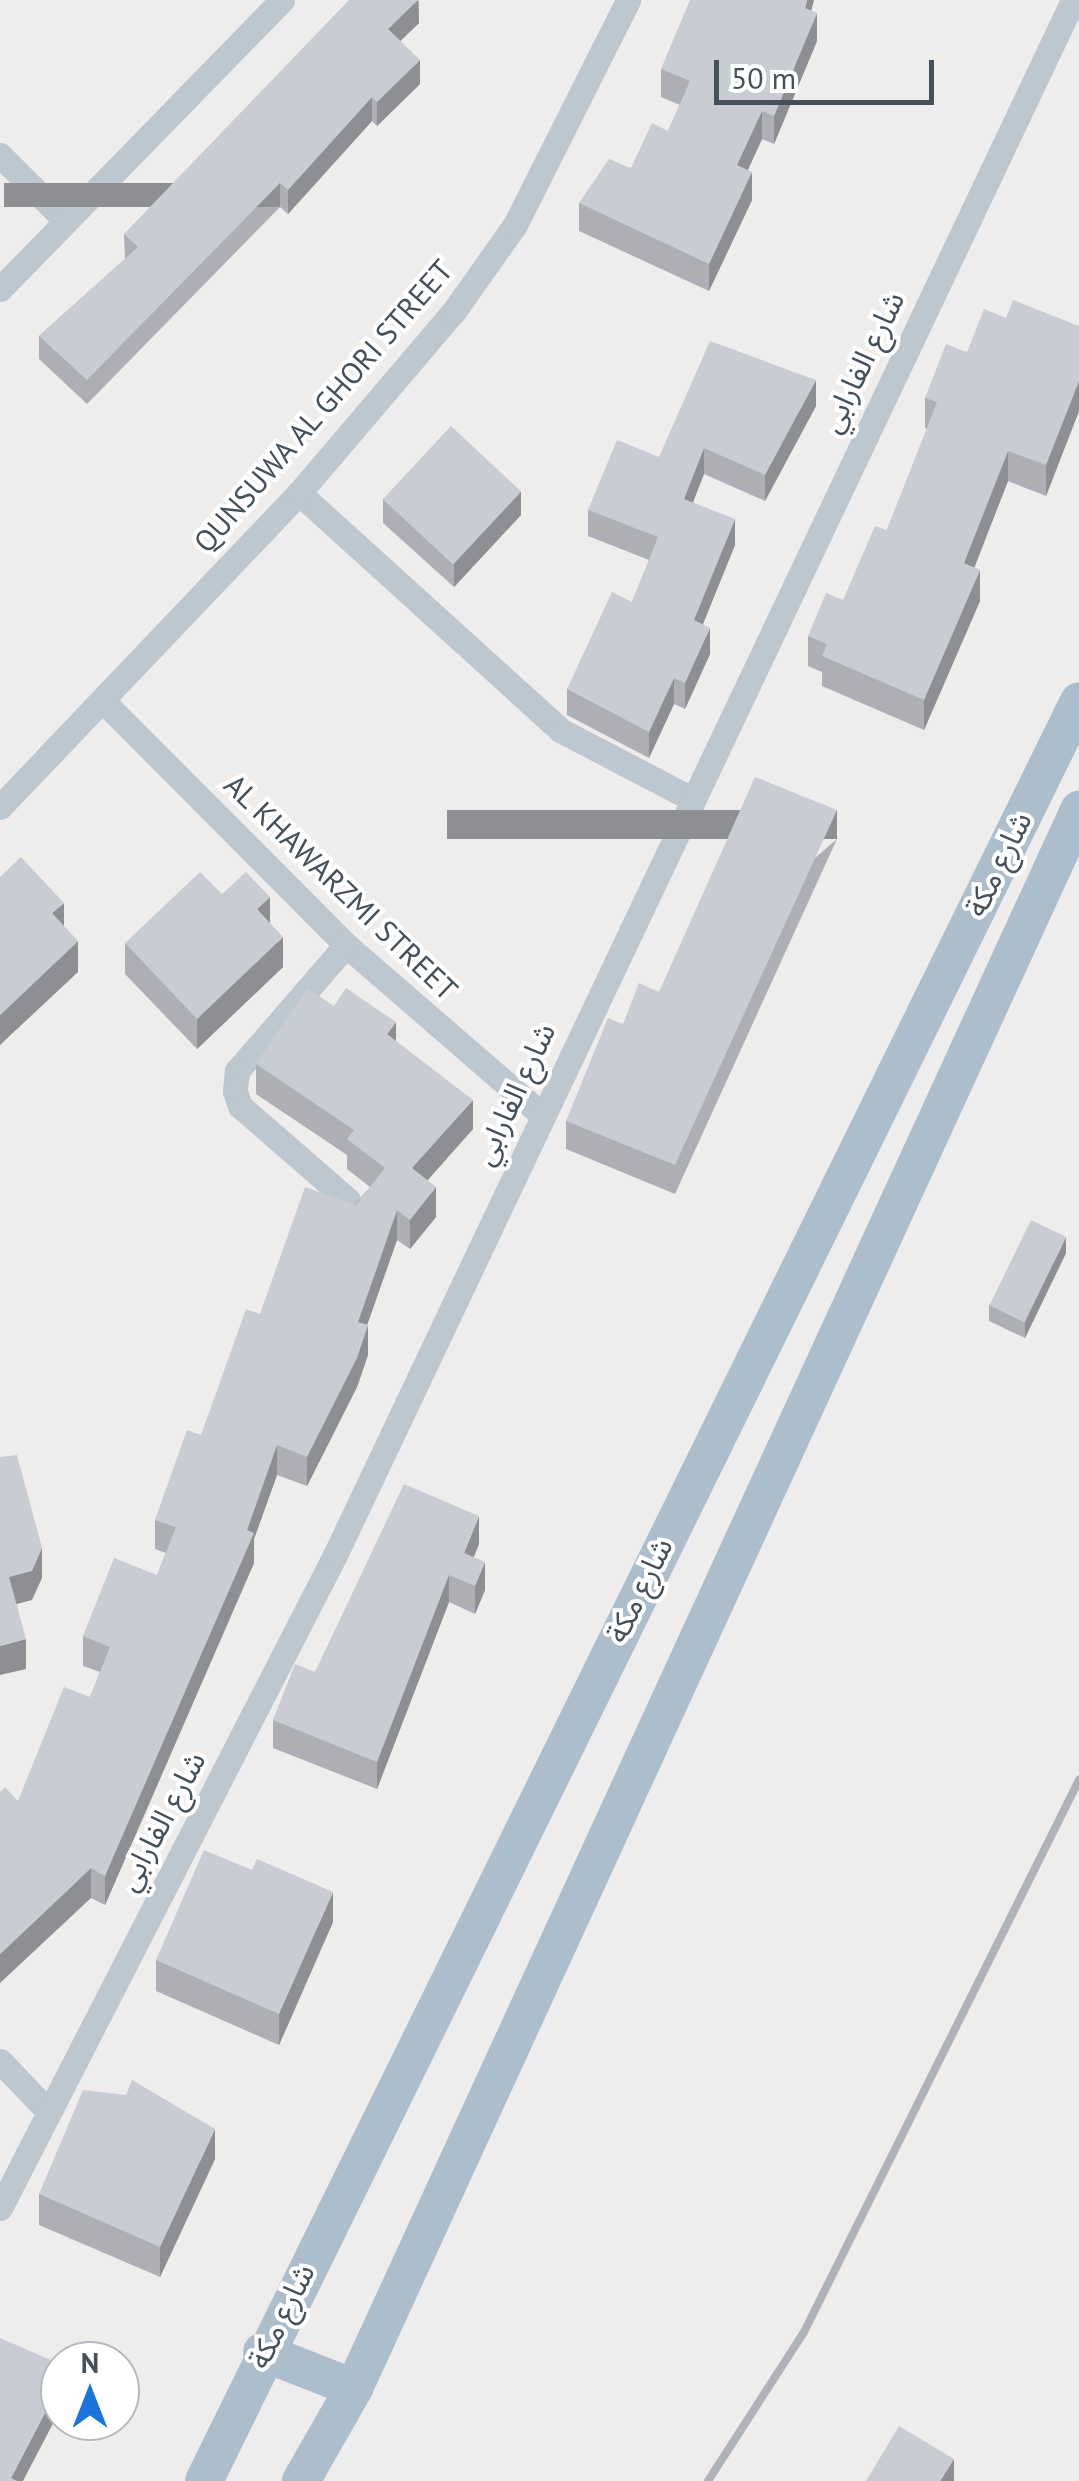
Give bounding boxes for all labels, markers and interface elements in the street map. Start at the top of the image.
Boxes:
scale bar [719,40,939,102]
text: 50 m [731,58,796,97]
street label: QUNSUWA AL GHORI STREET [185,251,461,561]
street label: شارع الفارابي [812,286,912,438]
street label: AL KHAWARZMI STREET [217,766,465,1008]
street label: شارع مكة [957,806,1039,922]
street label: شارع الفارابي [465,1017,563,1171]
street label: شارع مكة [598,1532,680,1648]
street label: شارع الفارابي [109,1745,213,1897]
street label: شارع مكة [240,2258,322,2374]
north arrow [40,2341,140,2441]
text: N [81,2344,99,2381]

